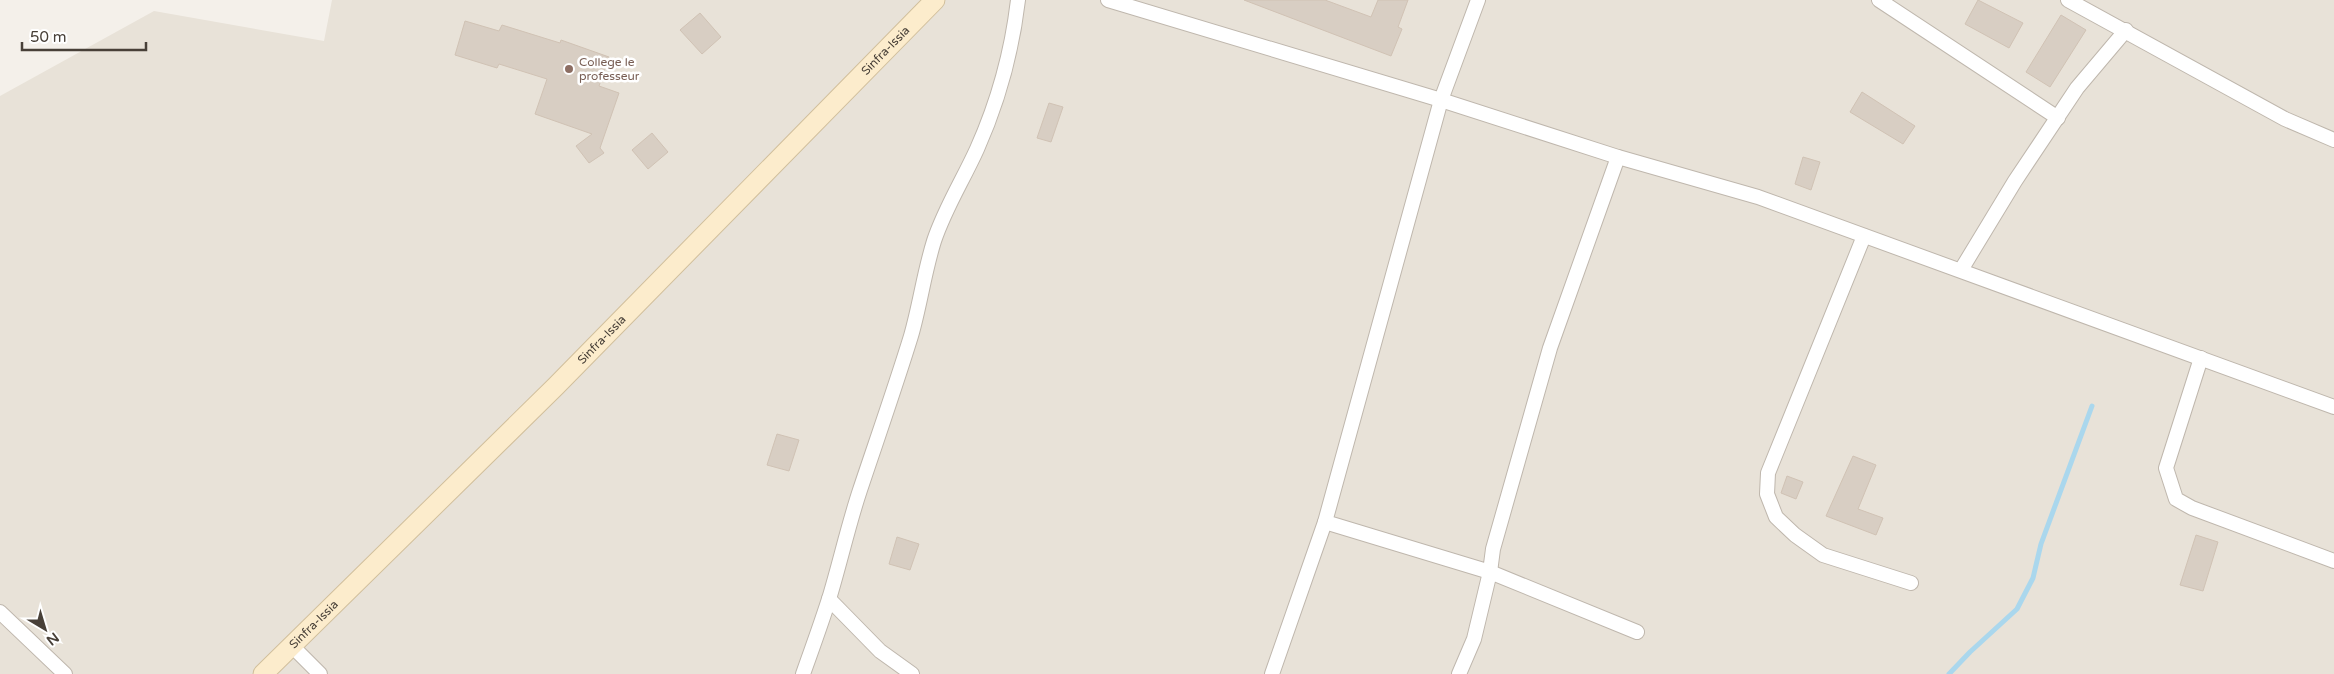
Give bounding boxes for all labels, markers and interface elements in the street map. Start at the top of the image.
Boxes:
scale bar [22,20,146,52]
street label: Sinfra-Issia [858,23,912,78]
text: 50 m [30,28,67,46]
place label: College le professeur [579,55,640,83]
marker: College le professeur [563,63,575,75]
street label: Sinfra-Issia [575,312,629,367]
street label: Sinfra-Issia [286,597,341,651]
north arrow [20,604,70,654]
text: N [43,629,62,649]

